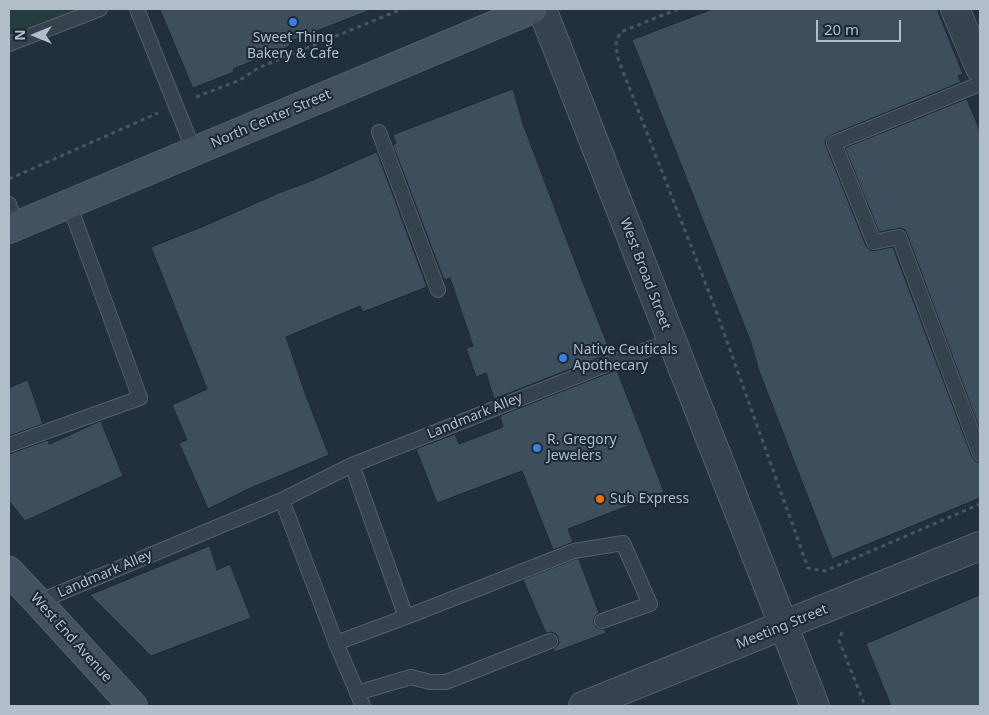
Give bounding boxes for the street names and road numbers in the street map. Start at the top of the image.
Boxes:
street label: North Center Street [208,86,334,152]
street label: West Broad Street [616,216,674,332]
street label: Landmark Alley [425,389,525,443]
street label: Landmark Alley [55,546,155,602]
street label: West End Avenue [27,590,115,686]
street label: Meeting Street [734,601,830,653]

